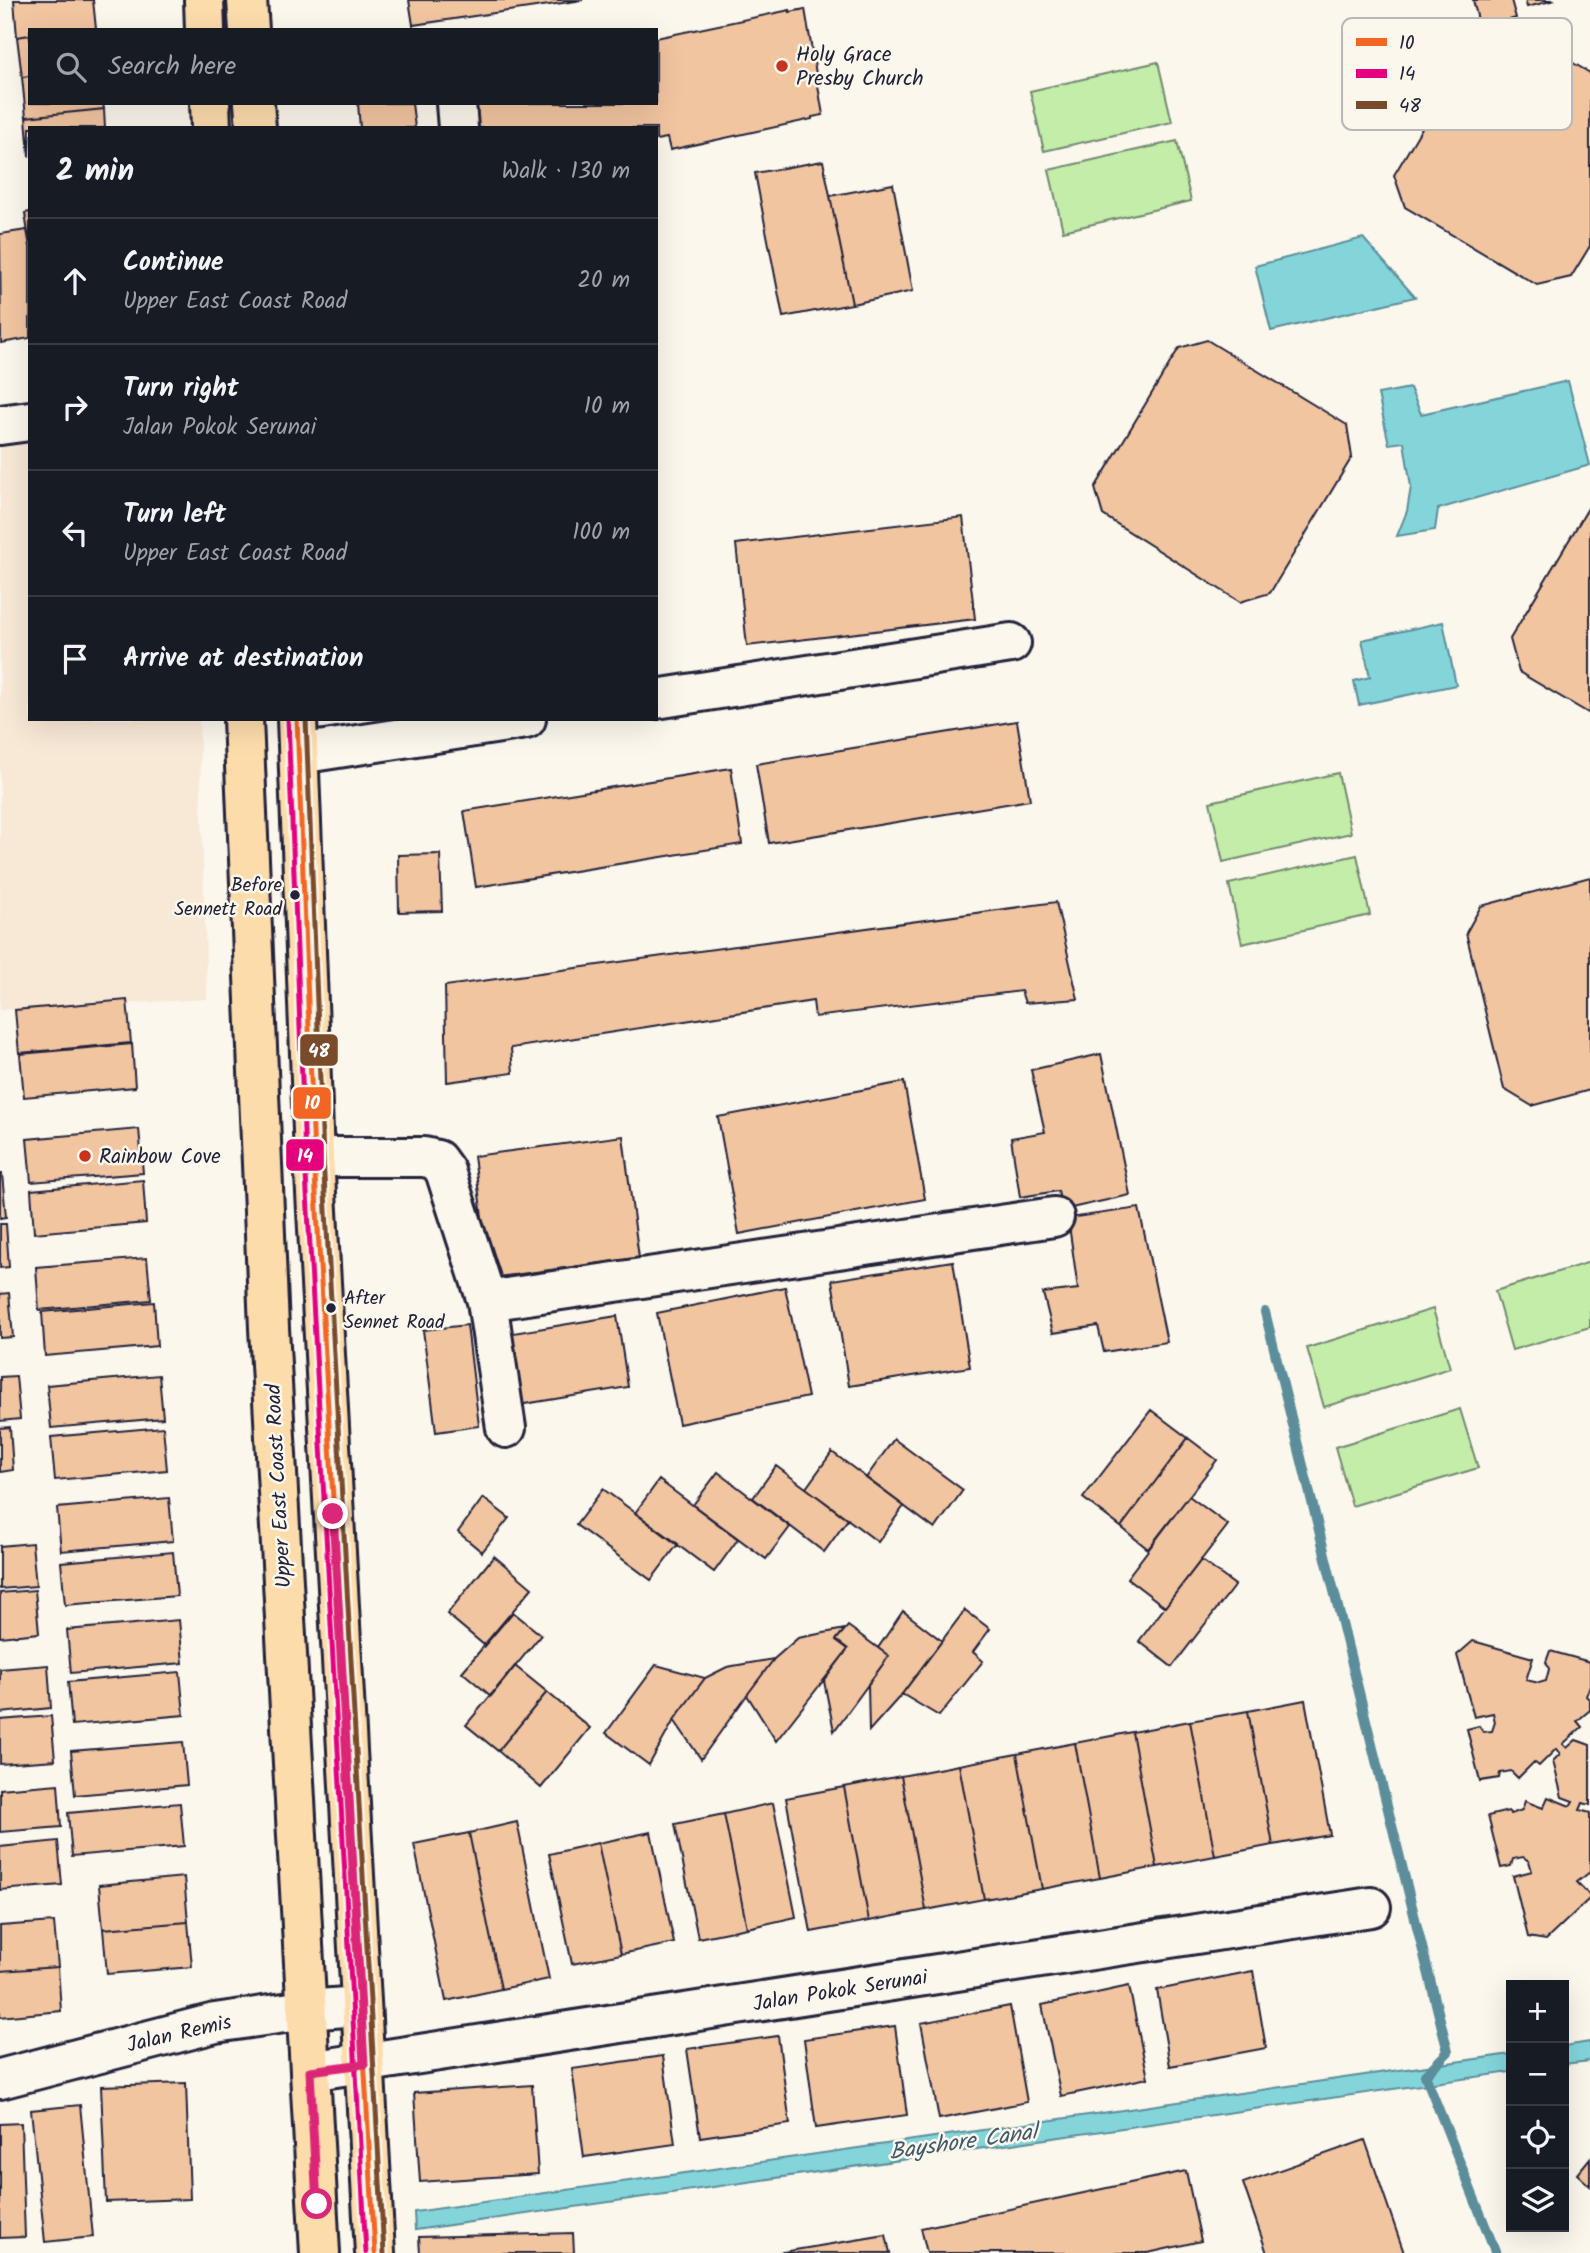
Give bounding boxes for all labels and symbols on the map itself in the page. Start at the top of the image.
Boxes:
legend [1342,18,1572,130]
text: 10 [1399,29,1414,59]
place label: Holy Grace Presby Church [796,39,924,96]
marker: Holy Grace Presby Church [774,58,790,74]
text: 14 [1399,60,1415,90]
text: 48 [1399,92,1421,122]
place label: Before Sennett Road [174,871,283,925]
marker: Before Sennett Road [288,888,302,902]
line badge: 48 [299,1033,339,1067]
text: 48 [308,1037,331,1067]
line badge: 10 [292,1086,332,1120]
text: 10 [304,1089,320,1119]
line badge: 14 [285,1138,325,1172]
place label: Rainbow Cove [99,1141,221,1174]
text: 14 [297,1142,314,1172]
marker: Rainbow Cove [77,1148,93,1164]
place label: After Sennet Road [344,1284,445,1338]
marker: After Sennet Road [324,1301,338,1315]
street label: Upper East Coast Road [258,1382,301,1589]
route end [317,1498,348,1529]
street label: Jalan Pokok Serunai [750,1961,931,2022]
street label: Jalan Remis [124,2006,235,2063]
water label: Bayshore Canal [887,2114,1044,2171]
route start [301,2188,332,2219]

